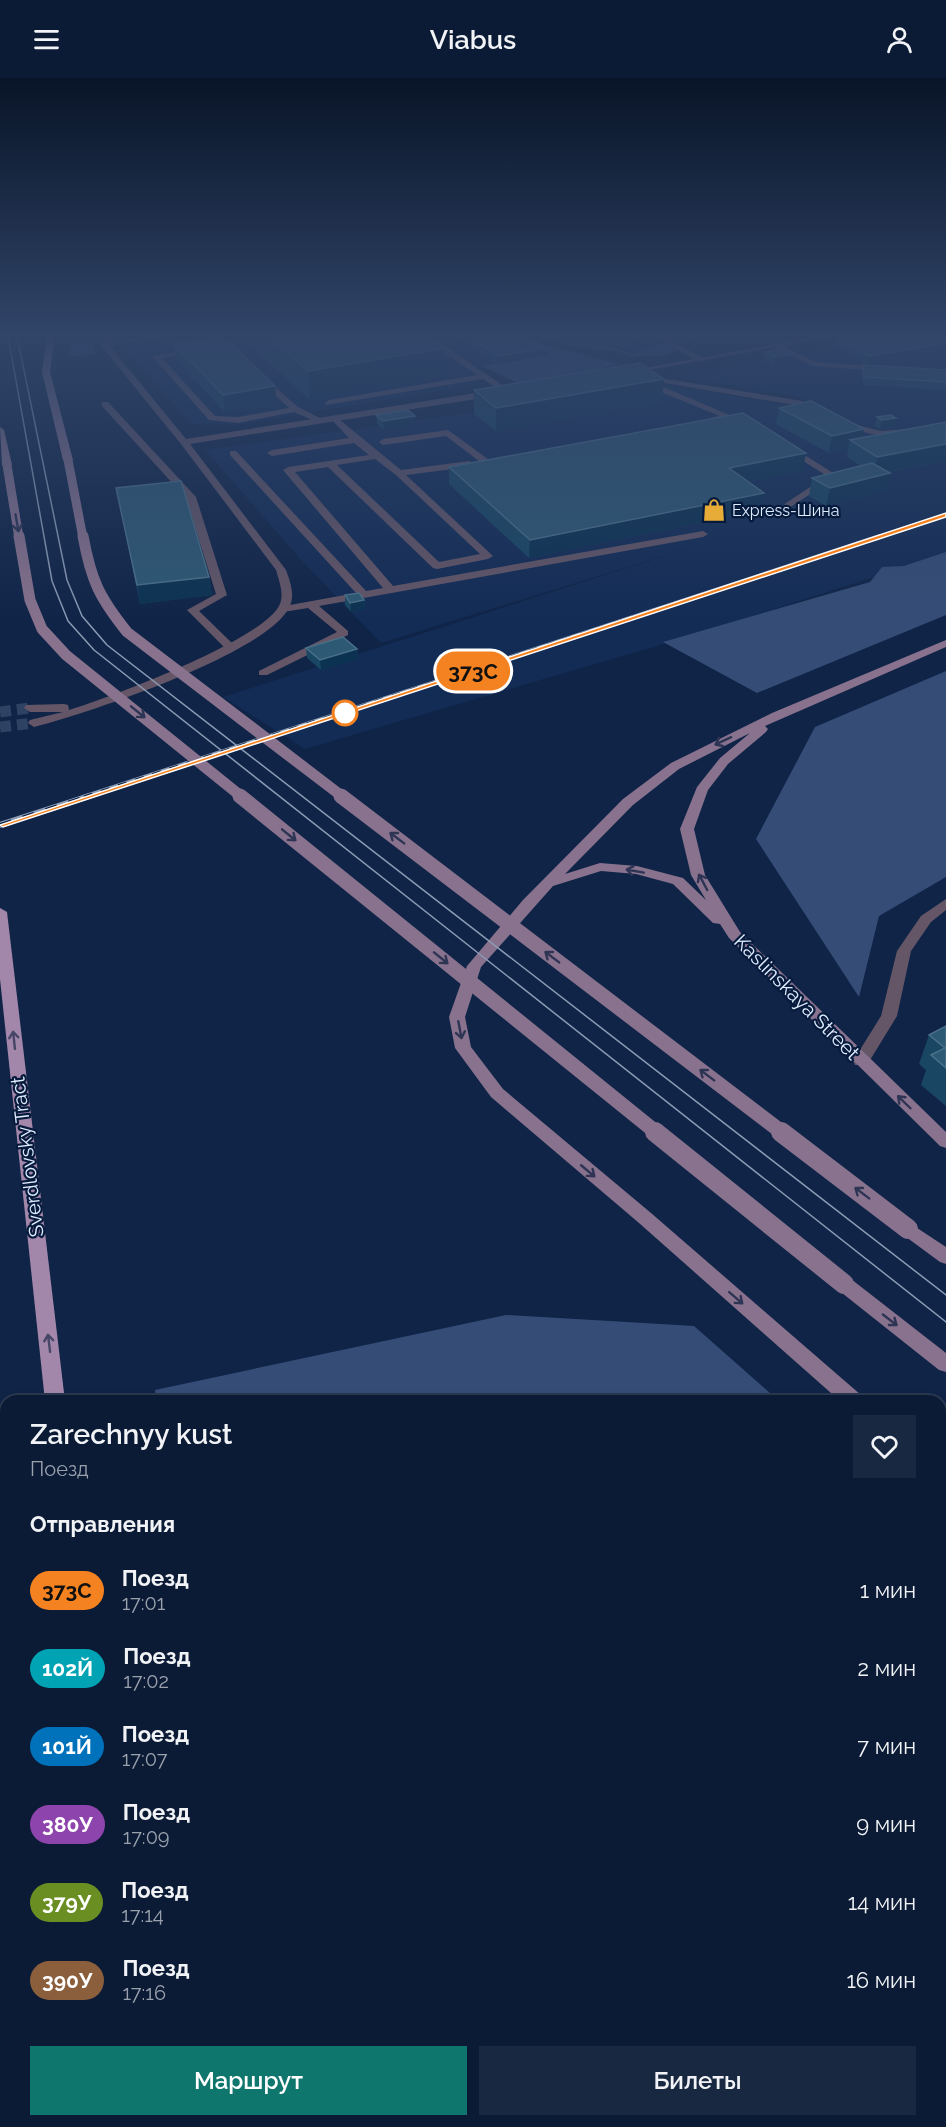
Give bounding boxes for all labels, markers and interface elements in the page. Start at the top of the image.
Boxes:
icon: menu [30,23,63,56]
icon: person [883,23,916,56]
text: Viabus [430,24,516,55]
shop icon: Express-Шина [701,497,727,523]
place label: Express-Шина [732,501,839,520]
one-way arrow [12,512,23,532]
line badge: 373C [431,652,515,690]
text: 373C [448,659,498,684]
unlabelled marker [332,700,358,726]
one-way arrow [130,706,146,719]
one-way arrow [714,735,732,747]
one-way arrow [281,828,297,841]
one-way arrow [389,832,405,845]
one-way arrow [626,865,646,876]
one-way arrow [697,873,708,891]
street label: Kaslinskaya Street [729,929,865,1065]
one-way arrow [544,950,560,963]
one-way arrow [433,951,449,964]
one-way arrow [455,1019,466,1039]
one-way arrow [8,1031,19,1051]
one-way arrow [699,1069,715,1082]
street label: Sverdlovsky Tract [5,1075,49,1239]
one-way arrow [896,1095,911,1109]
one-way arrow [580,1165,596,1178]
one-way arrow [854,1187,870,1200]
one-way arrow [728,1291,743,1305]
one-way arrow [881,1313,897,1326]
one-way arrow [43,1333,54,1353]
button: heart [853,1415,916,1478]
text: Zarechnyy kust [30,1418,232,1451]
text: Поезд [30,1457,89,1481]
text: Отправления [30,1511,175,1537]
text: Поезд [122,1565,189,1591]
text: 1 мин [860,1577,916,1603]
text: 373C [42,1578,92,1603]
text: 17:01 [122,1591,165,1615]
text: Поезд [123,1643,191,1669]
text: 2 мин [858,1655,916,1681]
text: 102Й [42,1656,93,1681]
text: 17:02 [123,1669,169,1693]
text: Поезд [122,1721,189,1747]
text: 7 мин [857,1733,916,1759]
text: 101Й [42,1734,92,1759]
text: 17:07 [122,1747,167,1771]
text: Поезд [123,1799,190,1825]
text: 9 мин [856,1811,916,1837]
text: 380У [42,1812,93,1837]
text: 17:09 [123,1825,170,1849]
text: Поезд [121,1877,189,1903]
text: 14 мин [848,1889,916,1915]
text: 379У [42,1890,91,1915]
text: 17:14 [121,1903,164,1927]
text: Поезд [122,1955,190,1981]
text: 16 мин [846,1967,916,1993]
text: 390У [42,1968,92,1993]
text: 17:16 [122,1981,166,2005]
button: Маршрут [30,2046,467,2115]
button: Билеты [479,2046,916,2115]

